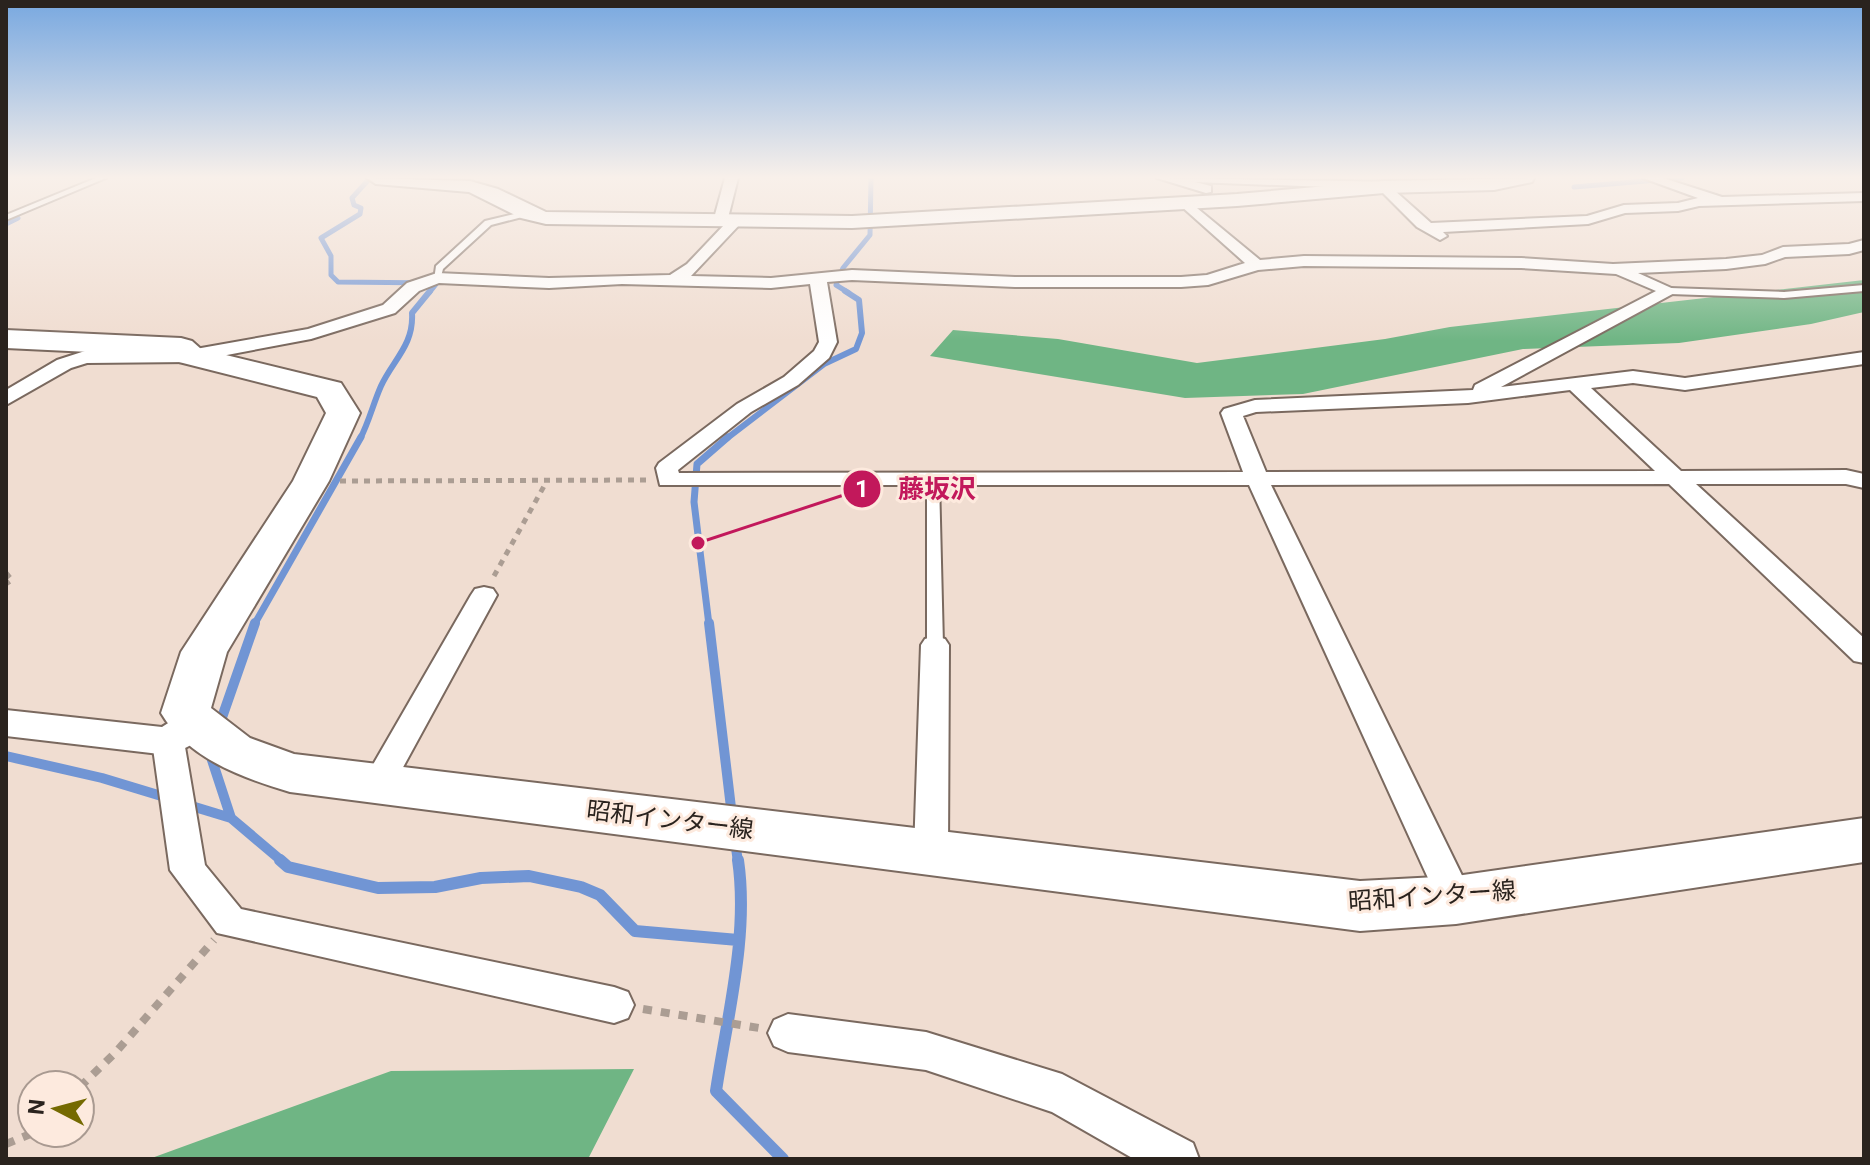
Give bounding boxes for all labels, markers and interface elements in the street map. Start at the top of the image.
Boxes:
callout: 藤坂沢 [842,464,992,514]
text: 藤坂沢 [898,474,976,504]
text: 1 [855,475,869,503]
street label: 昭和インター線 [585,796,755,844]
street label: 昭和インター線 [1347,876,1517,916]
north arrow [16,1069,96,1149]
text: N [23,1098,50,1116]

